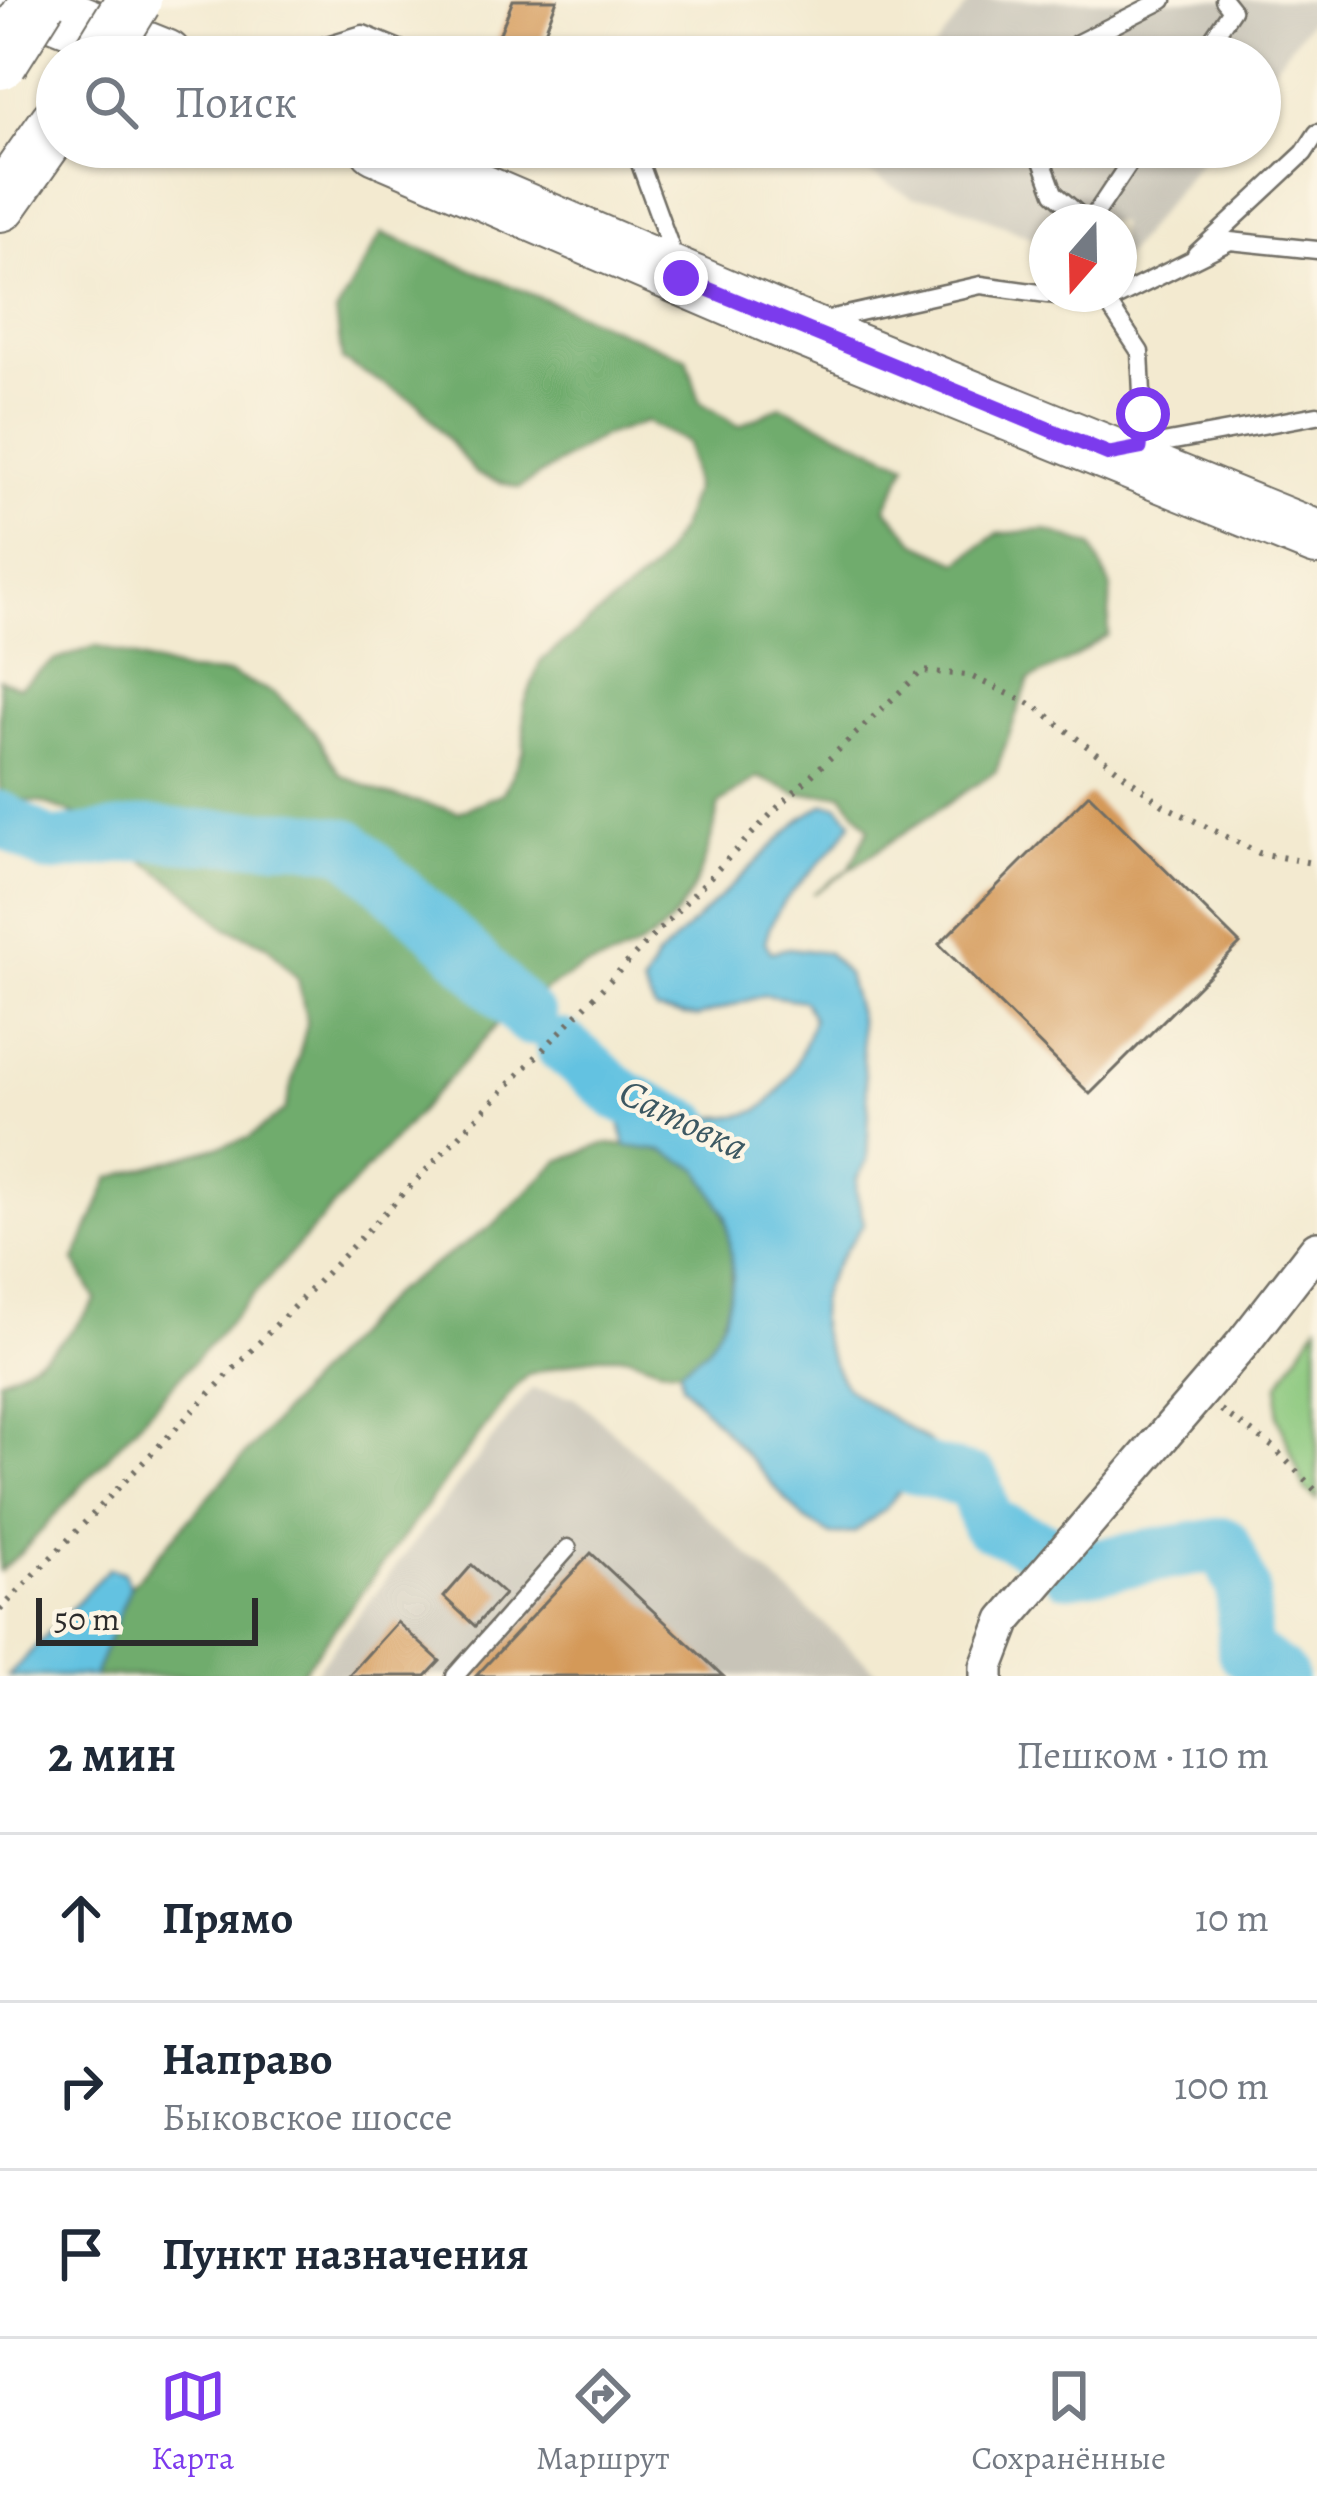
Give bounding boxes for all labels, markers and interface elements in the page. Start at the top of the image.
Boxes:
search box [36,36,1281,168]
icon: search [78,69,144,135]
text: Поиск [174,71,297,133]
north arrow [1029,204,1137,312]
route end [654,251,708,305]
route start [1116,387,1170,441]
water label: Сатовка [611,1065,757,1173]
scale bar [36,1592,258,1645]
text: 50 m [54,1596,120,1641]
text: 2 мин [48,1719,176,1789]
text: Пешком · 110 m [1016,1728,1269,1781]
icon: ahead [48,1885,114,1951]
text: Прямо [162,1887,293,1949]
text: 10 m [1195,1891,1269,1944]
text: Направо [162,2028,333,2090]
icon: right [48,2053,114,2119]
text: 100 m [1174,2059,1269,2112]
text: Быковское шоссе [162,2090,453,2143]
icon: arrive [48,2221,114,2287]
text: Пункт назначения [162,2223,529,2285]
tab: Карта [151,2363,234,2480]
tab: Маршрут [536,2363,670,2480]
tab: Сохранённые [971,2363,1166,2480]

